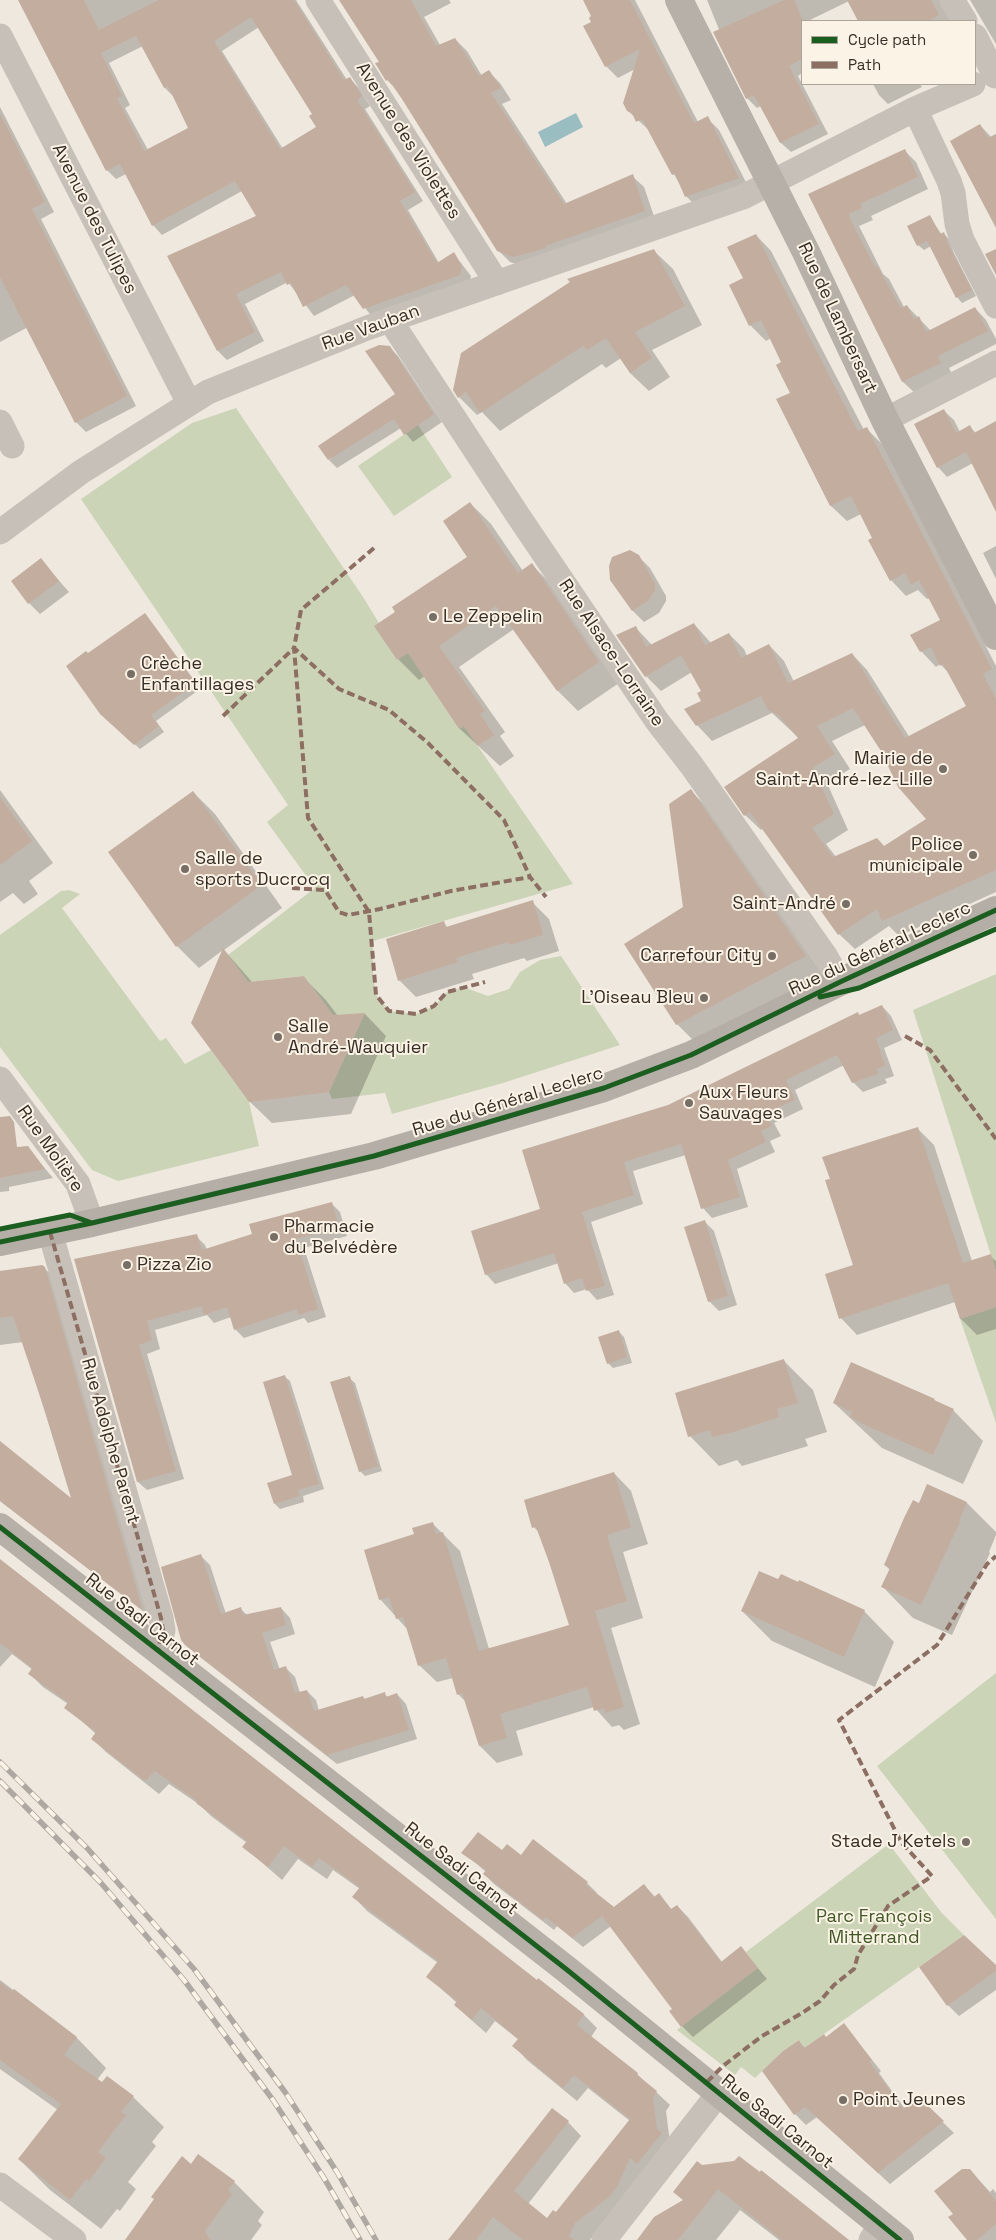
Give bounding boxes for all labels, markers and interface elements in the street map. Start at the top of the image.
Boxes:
legend [801,20,976,85]
text: Cycle path [848,30,926,49]
text: Path [848,55,881,74]
street label: Avenue des Violettes [351,59,465,223]
street label: Avenue des Tulipes [47,140,141,298]
street label: Rue de Lambersart [793,239,881,397]
street label: Rue Vauban [319,300,423,356]
street label: Rue Alsace-Lorraine [554,575,668,731]
place label: Le Zeppelin [443,606,543,628]
marker: Le Zeppelin [427,611,439,623]
place label: Crèche Enfantillages [141,653,254,696]
marker: Crèche Enfantillages [125,668,137,680]
place label: Mairie de Saint-André-lez-Lille [756,748,933,791]
marker: Mairie de Saint-André-lez-Lille [937,763,949,775]
place label: Police municipale [869,834,963,876]
place label: Salle de sports Ducrocq [195,848,330,891]
marker: Police municipale [967,849,979,861]
marker: Salle de sports Ducrocq [179,863,191,875]
place label: Saint-André [732,893,836,915]
street label: Rue du Général Leclerc [786,897,974,1001]
marker: Saint-André [840,898,852,910]
place label: Carrefour City [640,945,762,967]
marker: Carrefour City [766,950,778,962]
place label: L'Oiseau Bleu [581,987,694,1009]
marker: L'Oiseau Bleu [698,992,710,1004]
place label: Salle André-Wauquier [288,1016,428,1058]
marker: Salle André-Wauquier [272,1031,284,1043]
street label: Rue du Général Leclerc [410,1063,606,1141]
place label: Aux Fleurs Sauvages [699,1082,789,1124]
marker: Aux Fleurs Sauvages [683,1097,695,1109]
street label: Rue Molière [12,1101,88,1197]
place label: Pharmacie du Belvédère [284,1216,398,1258]
marker: Pharmacie du Belvédère [268,1231,280,1243]
place label: Pizza Zio [137,1254,212,1276]
marker: Pizza Zio [121,1259,133,1271]
street label: Rue Adolphe Parent [76,1356,144,1526]
street label: Rue Sadi Carnot [81,1569,203,1671]
street label: Rue Sadi Carnot [400,1818,522,1920]
place label: Stade J Ketels [831,1831,956,1853]
marker: Stade J Ketels [960,1836,972,1848]
park label: Parc François Mitterrand [816,1906,932,1948]
street label: Rue Sadi Carnot [717,2070,837,2174]
place label: Point Jeunes [853,2089,966,2111]
marker: Point Jeunes [837,2094,849,2106]

